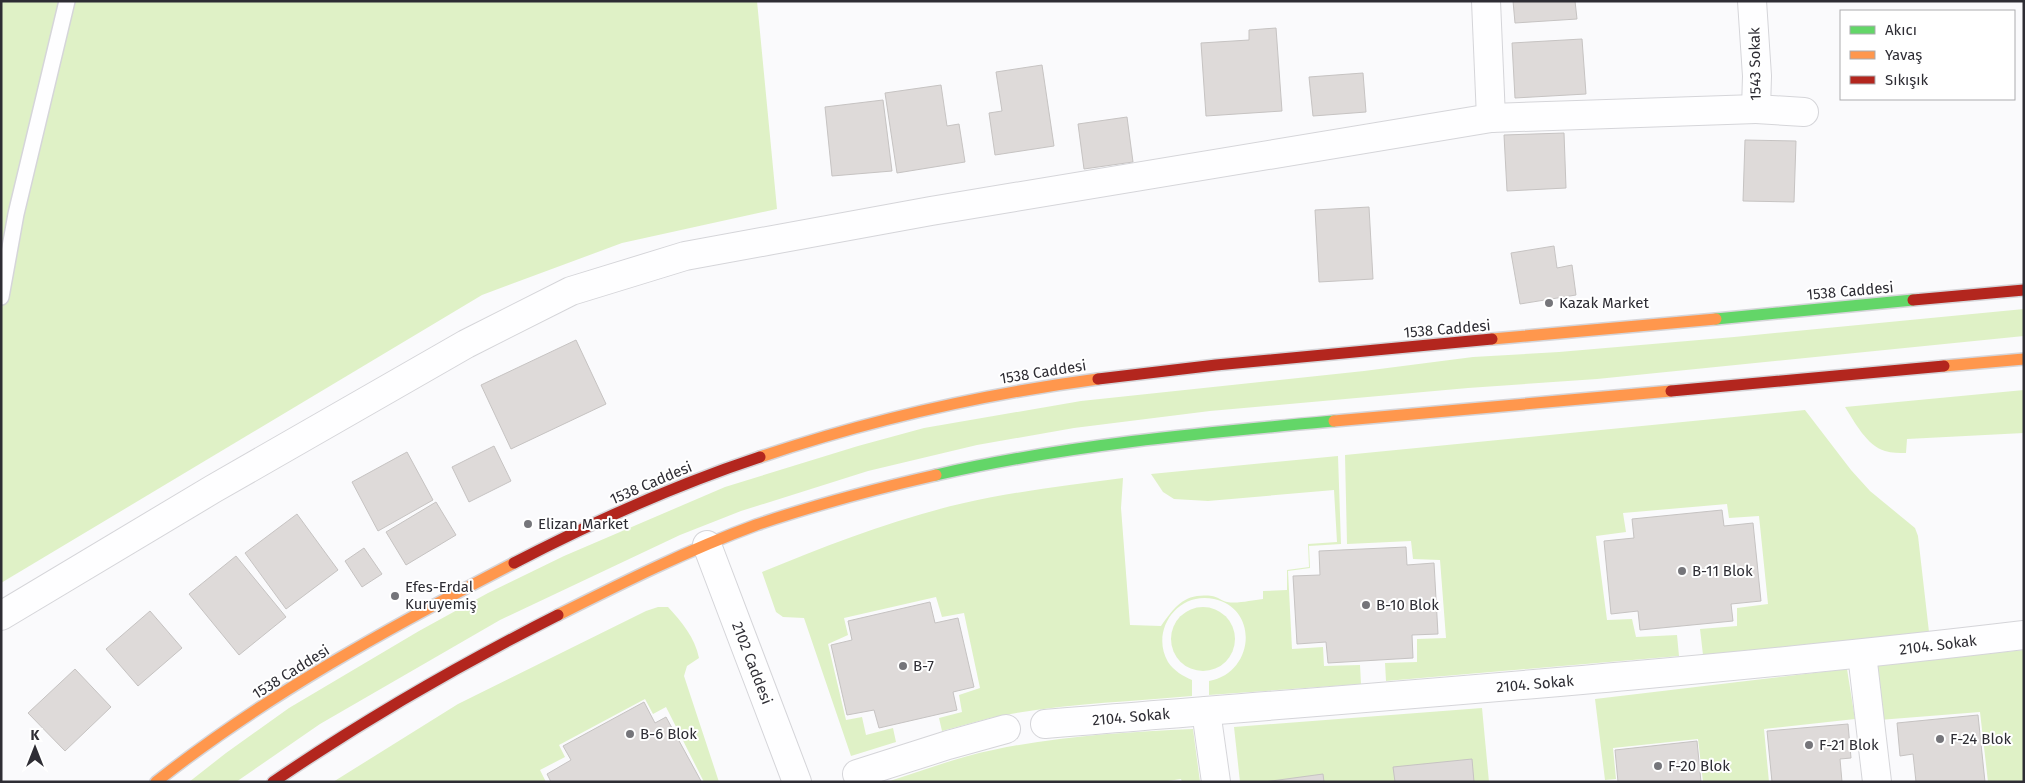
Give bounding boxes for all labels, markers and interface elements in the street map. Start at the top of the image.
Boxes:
legend [1840,10,2015,100]
text: Akıcı [1885,21,1917,39]
street label: 1543 Sokak [1745,27,1765,101]
text: Yavaş [1885,46,1922,64]
text: Sıkışık [1885,71,1929,89]
street label: 1538 Caddesi [1806,278,1894,304]
place label: Kazak Market [1559,294,1649,312]
marker: Kazak Market [1543,297,1555,309]
street label: 1538 Caddesi [1403,316,1491,342]
street label: 1538 Caddesi [998,356,1088,388]
street label: 1538 Caddesi [607,458,695,508]
place label: Elizan Market [538,515,629,533]
marker: Elizan Market [522,518,534,530]
place label: B-11 Blok [1692,562,1753,580]
marker: B-11 Blok [1676,565,1688,577]
place label: Efes-Erdal Kuruyemiş [405,578,477,613]
marker: Efes-Erdal Kuruyemiş [389,590,401,602]
place label: B-10 Blok [1376,596,1439,614]
marker: B-10 Blok [1360,599,1372,611]
street label: 2102 Caddesi [728,619,776,707]
street label: 2104. Sokak [1898,631,1978,659]
street label: 1538 Caddesi [249,641,333,703]
place label: B-7 [913,657,934,675]
marker: B-7 [897,660,909,672]
street label: 2104. Sokak [1496,672,1575,696]
street label: 2104. Sokak [1092,705,1171,729]
north arrow [10,723,60,773]
place label: B-6 Blok [640,725,697,743]
text: K [31,727,41,744]
marker: B-6 Blok [624,728,636,740]
place label: F-24 Blok [1950,730,2012,748]
marker: F-24 Blok [1934,733,1946,745]
place label: F-21 Blok [1819,736,1879,754]
marker: F-21 Blok [1803,739,1815,751]
place label: F-20 Blok [1668,757,1730,775]
marker: F-20 Blok [1652,760,1664,772]

